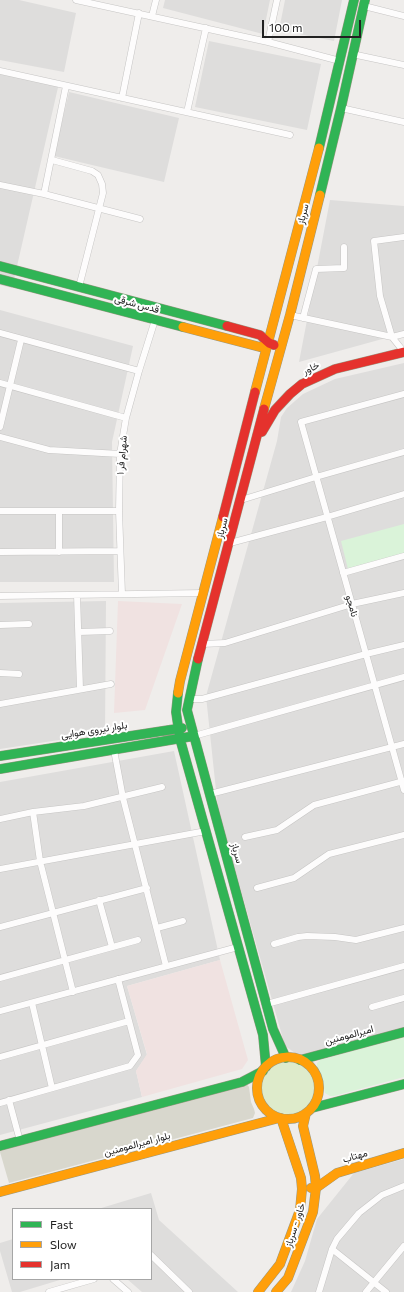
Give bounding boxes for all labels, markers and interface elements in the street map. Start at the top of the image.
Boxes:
scale bar [264,12,363,38]
text: 100 m [269,20,303,34]
street label: سرباز [295,203,311,225]
street label: قدس شرقی [113,292,161,316]
street label: خاور [301,359,321,377]
street label: شهرام فر ۱ [114,435,130,475]
street label: سرباز [214,517,230,539]
street label: نامجو [343,594,361,618]
street label: بلوار نیروی هوایی [60,719,128,741]
street label: سرباز [228,841,246,865]
street label: امیرالمومنین [323,1023,375,1047]
street label: بلوار امیرالمومنین [102,1129,172,1159]
street label: مهتاب [341,1147,369,1165]
street label: خاور - سرباز [282,1201,308,1249]
legend [12,1208,152,1280]
text: Fast [50,1217,73,1231]
text: Slow [50,1237,77,1251]
text: Jam [50,1257,70,1271]

